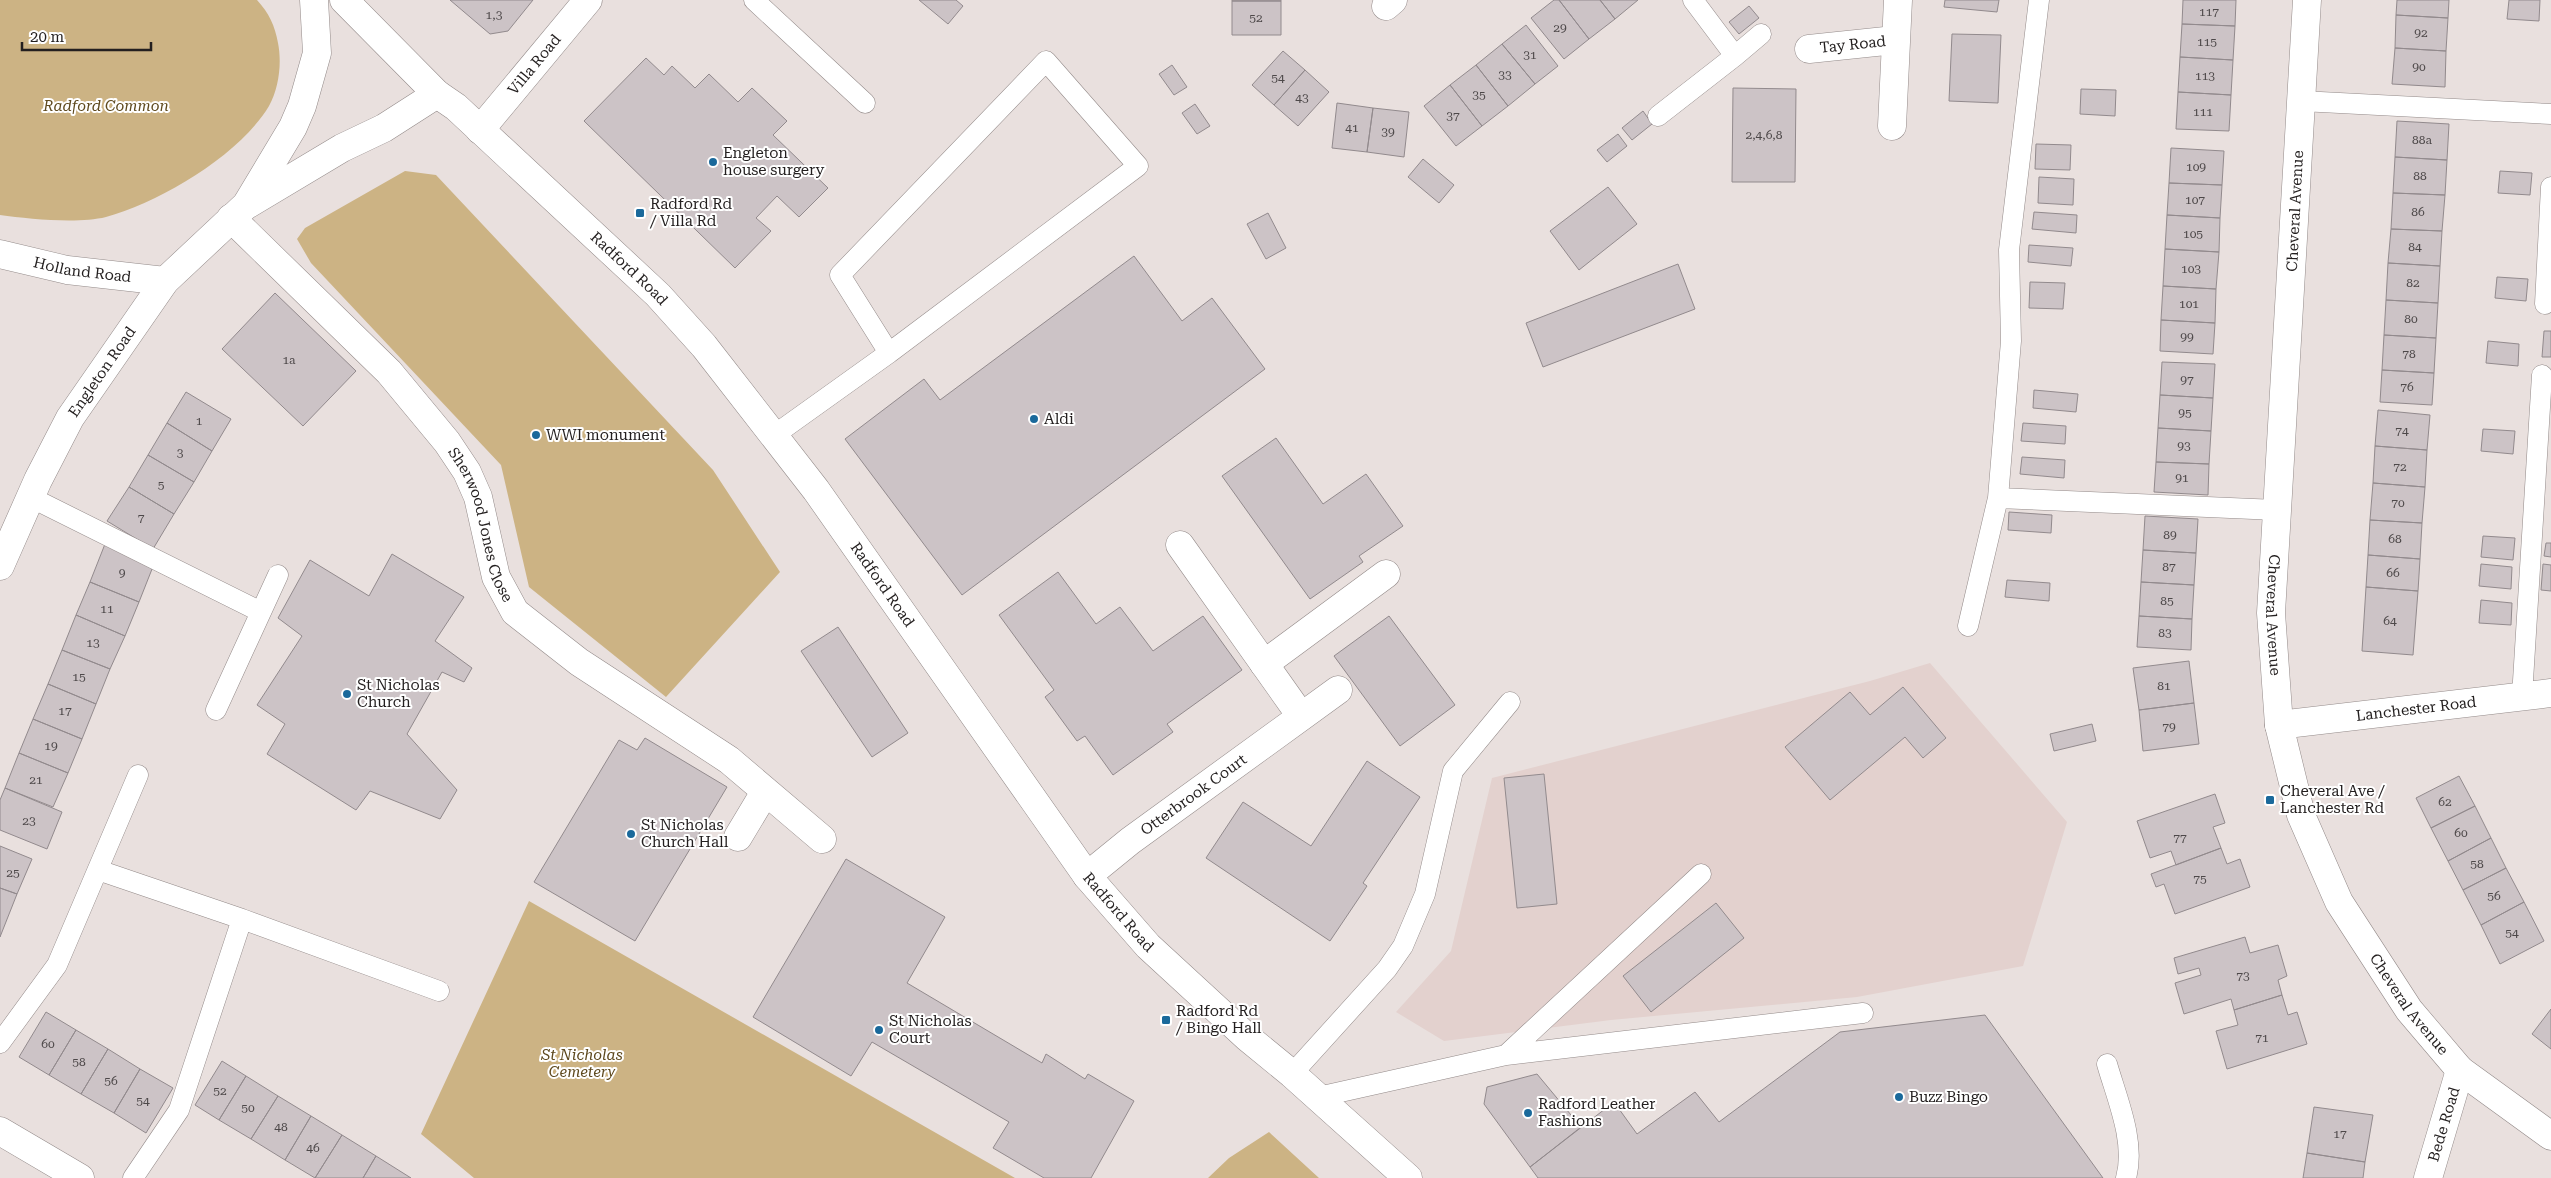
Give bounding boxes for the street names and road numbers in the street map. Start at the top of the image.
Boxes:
street label: Villa Road [504,30,565,99]
street label: Tay Road [1819,32,1887,57]
street label: Cheveral Avenue [2283,150,2307,272]
street label: Radford Road [587,228,672,309]
street label: Holland Road [31,253,133,286]
street label: Engleton Road [64,323,140,420]
street label: Sherwood Jones Close [444,444,517,605]
street label: Radford Road [847,539,919,631]
street label: Cheveral Avenue [2262,554,2284,676]
street label: Lanchester Road [2355,693,2478,725]
street label: Otterbrook Court [1137,750,1250,839]
street label: Radford Road [1079,869,1158,956]
street label: Cheveral Avenue [2366,950,2452,1059]
street label: Bede Road [2424,1084,2464,1164]

